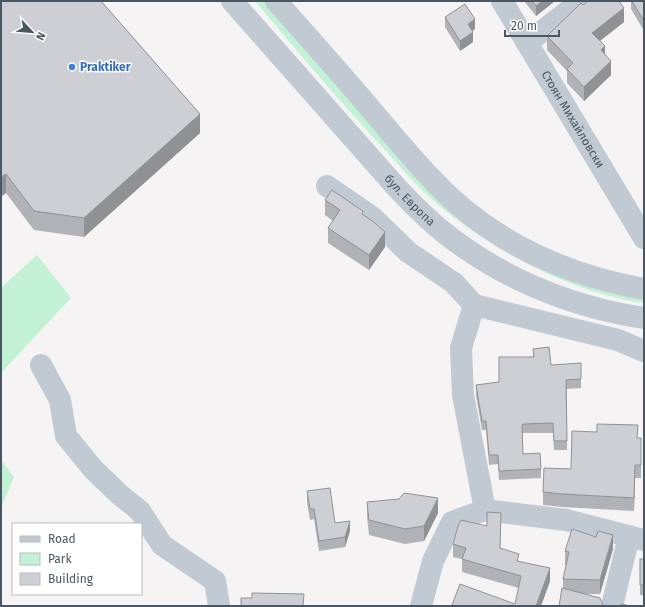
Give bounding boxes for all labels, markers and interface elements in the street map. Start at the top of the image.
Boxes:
north arrow [12,12,52,52]
scale bar [505,12,559,38]
text: 20 m [511,19,537,33]
text: N [33,30,48,42]
place label: Praktiker [80,60,131,74]
marker: Praktiker [67,62,77,72]
street label: Стоян Михайловски [538,68,607,171]
street label: бул. Европа [381,172,438,229]
legend [12,523,142,595]
text: Road [48,532,76,546]
text: Park [48,552,72,566]
text: Building [48,572,94,586]

